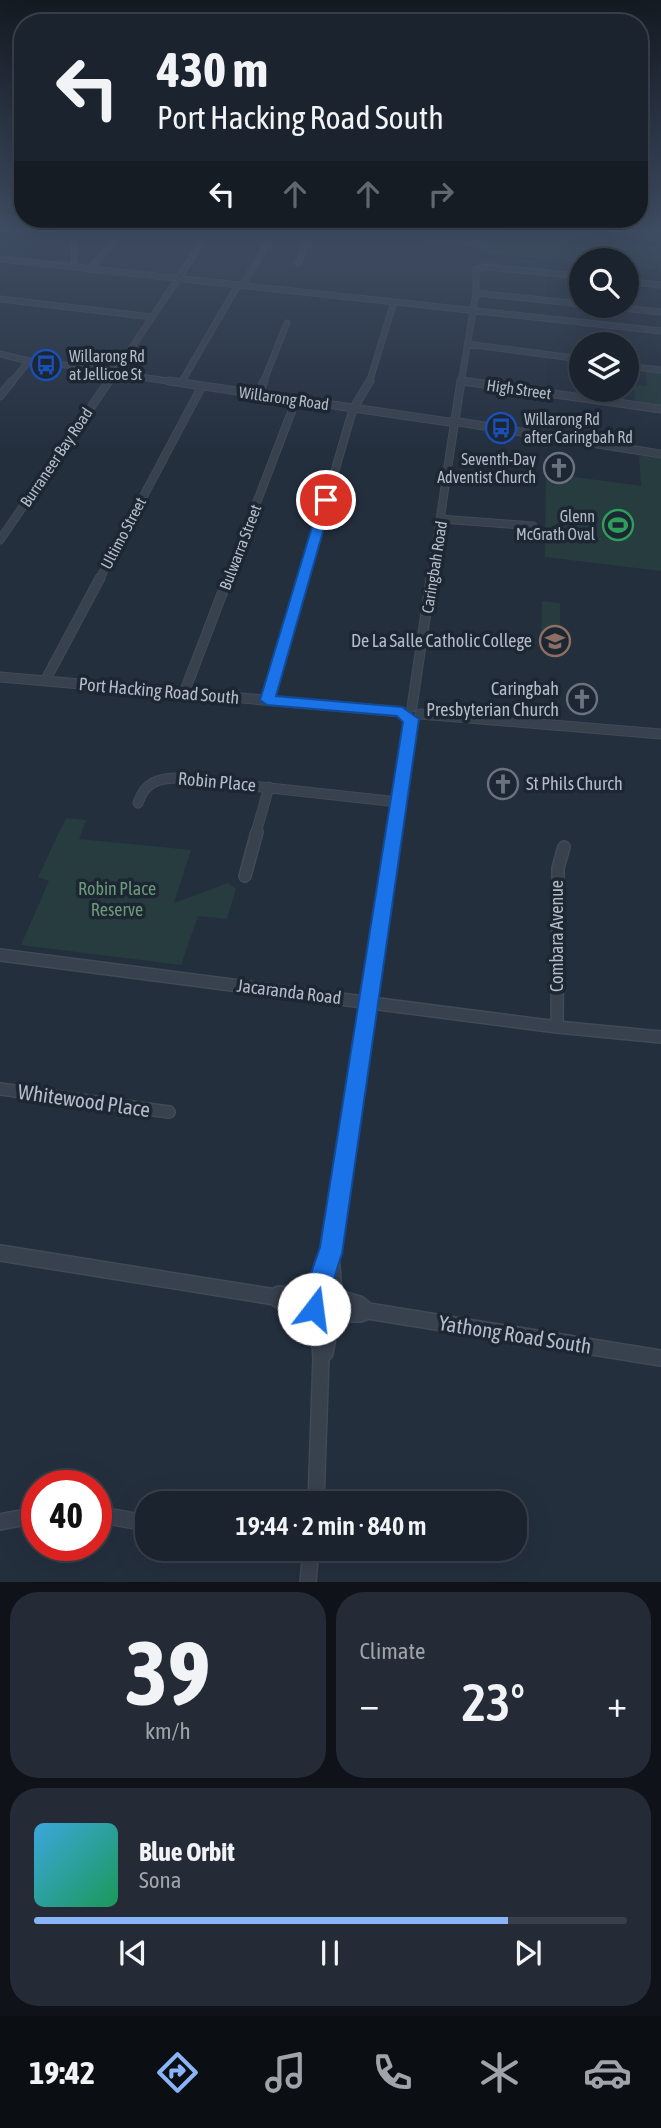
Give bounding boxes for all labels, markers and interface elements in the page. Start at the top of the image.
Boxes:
text: 430 m [157,41,268,97]
icon: left [42,42,133,133]
text: Port Hacking Road South [157,99,444,136]
icon: left [203,175,241,213]
icon: ahead [276,175,314,213]
icon: ahead [349,175,387,213]
icon: right [422,175,460,213]
map controls [569,248,639,402]
button: search [569,248,639,318]
button: layers [569,332,639,402]
place label: Willarong Rd at Jellicoe St [69,347,145,383]
bus stop icon: Willarong Rd at Jellicoe St [29,348,63,382]
street label: High Street [485,376,553,403]
street label: Willarong Road [238,383,330,414]
street label: Burraneer Bay Road [16,404,97,510]
place label: Willarong Rd after Caringbah Rd [524,410,633,447]
bus stop icon: Willarong Rd after Caringbah Rd [484,411,518,445]
place label: Seventh-Day Adventist Church [437,450,536,486]
church icon: Seventh-Day Adventist Church [542,451,576,485]
pin [296,470,356,530]
icon: arrive [307,481,345,519]
street label: Ultimo Street [97,494,150,572]
street label: Bulwarra Street [215,501,265,592]
place label: Glenn McGrath Oval [516,507,596,543]
sports icon: Glenn McGrath Oval [601,508,635,542]
street label: Caringbah Road [418,520,451,615]
school or university icon: De La Salle Catholic College [538,624,572,658]
place label: De La Salle Catholic College [351,630,532,651]
street label: Port Hacking Road South [78,673,240,708]
place label: Caringbah Presbyterian Church [426,678,559,720]
church icon: Caringbah Presbyterian Church [565,682,599,716]
church icon: St Phils Church [486,767,520,801]
street label: Robin Place [177,768,257,795]
place label: St Phils Church [526,773,623,794]
park label: Robin Place Reserve [78,878,156,920]
street label: Combara Avenue [546,880,567,992]
street label: Jacaranda Road [236,975,342,1008]
street label: Whitewood Place [17,1079,152,1121]
position arrow [277,1272,351,1346]
street label: Yathong Road South [437,1310,593,1358]
speed limit sign: 40 [21,1470,112,1561]
text: 19:44 · 2 min · 840 m [236,1511,426,1541]
text: 39 [125,1620,211,1724]
text: Climate [360,1638,425,1664]
text: 23° [462,1672,525,1732]
text: − [360,1682,379,1725]
text: + [607,1682,627,1725]
text: km/h [145,1718,191,1744]
text: Blue Orbit [139,1837,235,1867]
text: Sona [139,1867,181,1893]
icon: previous [114,1934,152,1972]
icon: pause [311,1934,349,1972]
icon: next [509,1934,547,1972]
icon: directions [153,2048,202,2097]
icon: music [261,2048,310,2097]
icon: phone [368,2048,417,2097]
icon: climate [475,2048,524,2097]
icon: car [583,2048,632,2097]
text: 19:42 [29,2054,95,2091]

